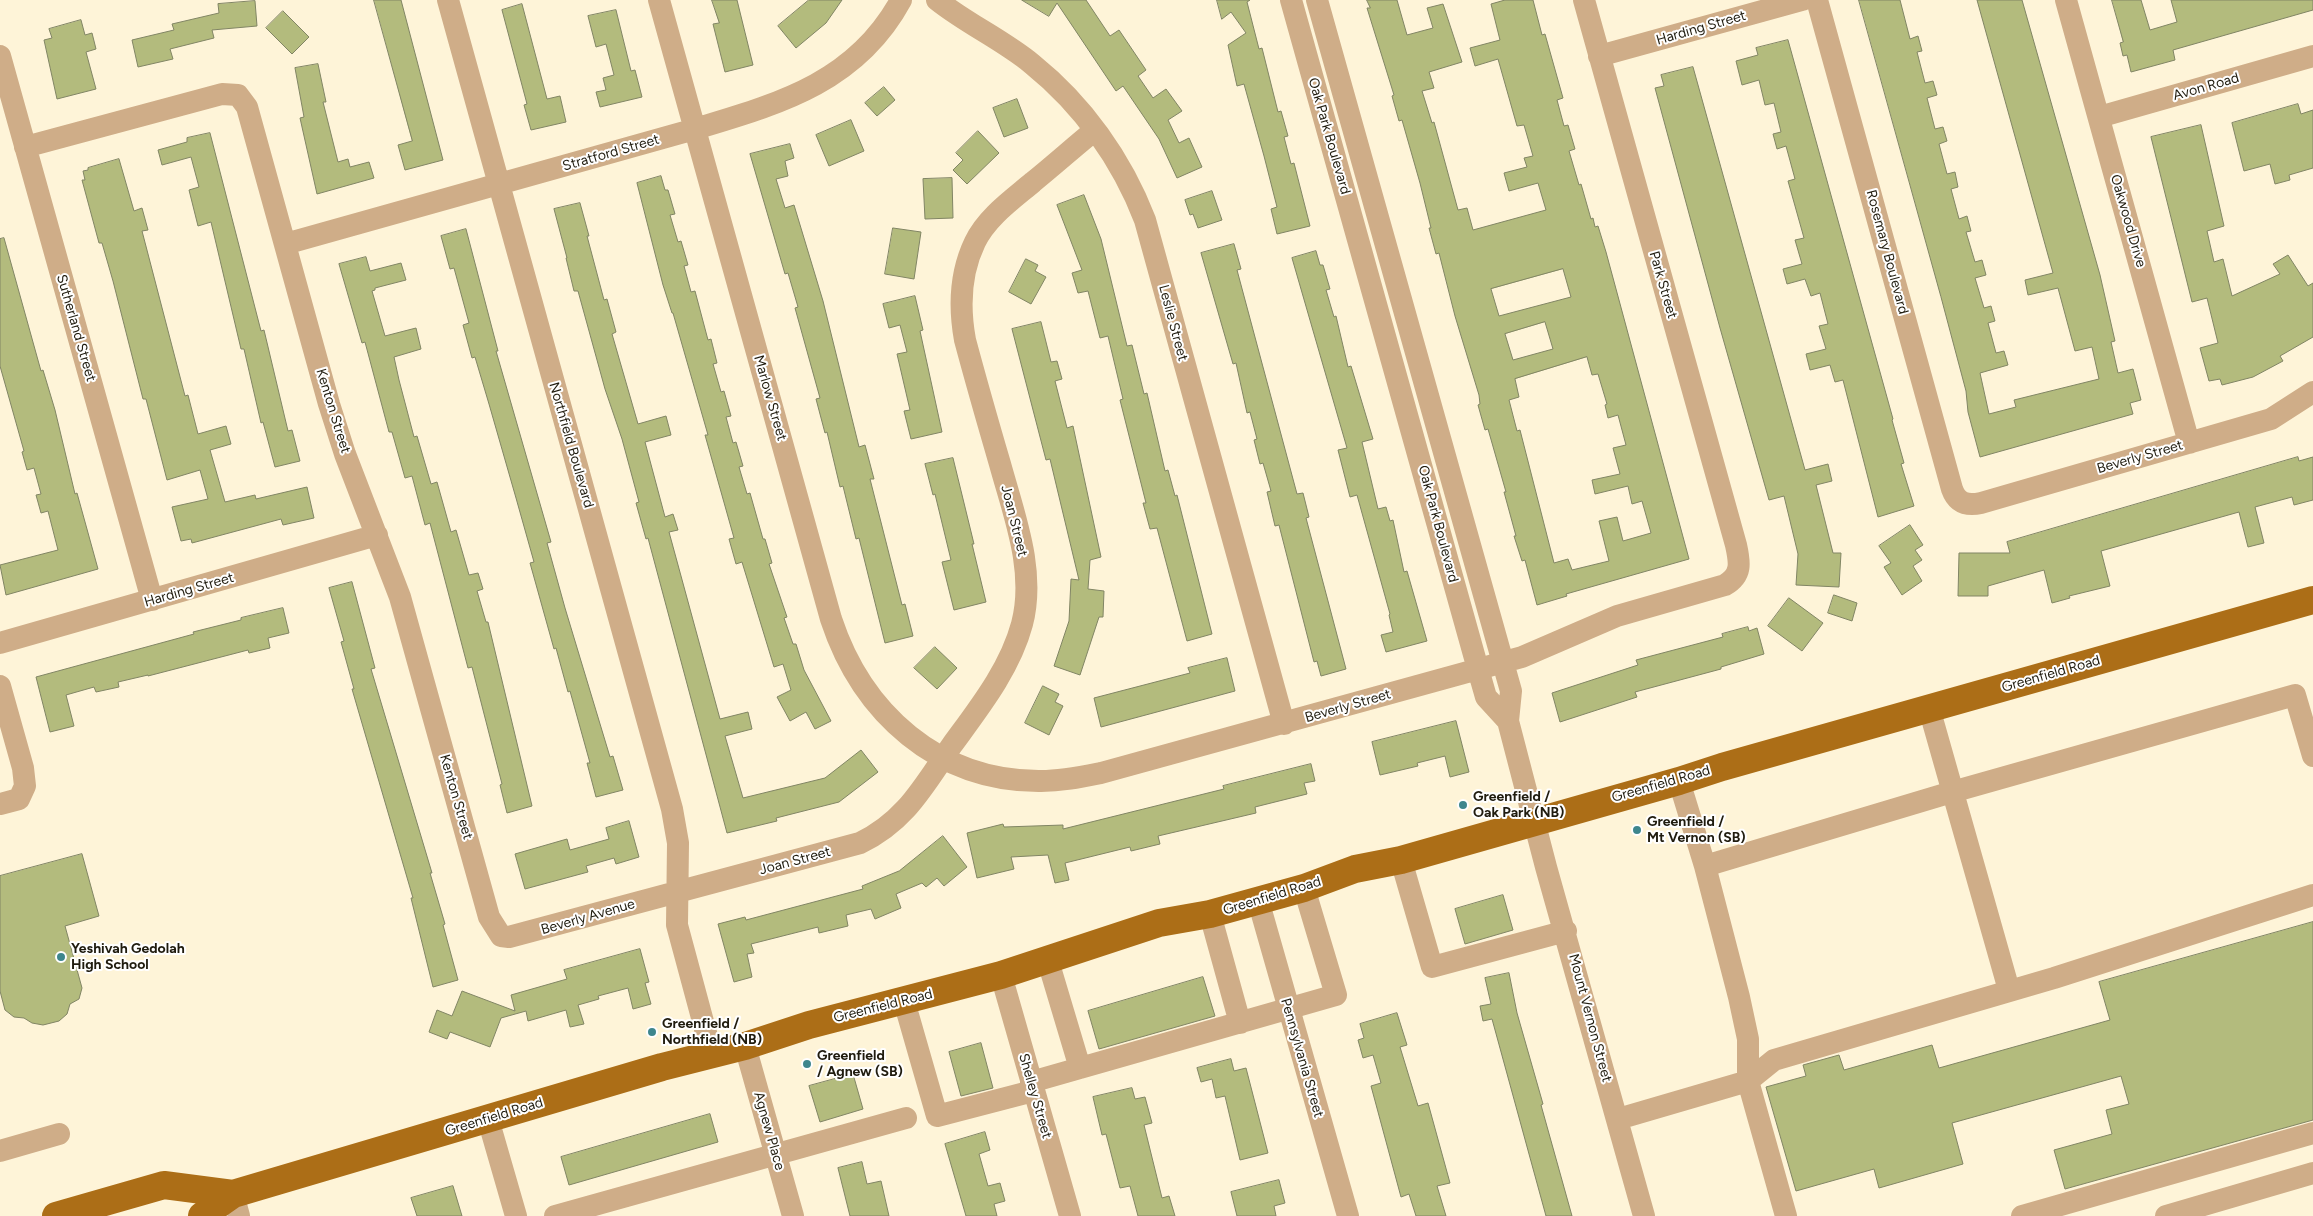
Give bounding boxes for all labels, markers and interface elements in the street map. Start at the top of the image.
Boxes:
street label: Harding Street [1654,7,1748,49]
street label: Avon Road [2171,70,2241,104]
street label: Oak Park Boulevard [1304,76,1354,196]
street label: Stratford Street [561,131,661,175]
street label: Oakwood Drive [2107,173,2149,269]
street label: Rosemary Boulevard [1862,188,1912,316]
street label: Park Street [1645,249,1681,321]
street label: Sutherland Street [53,272,99,384]
street label: Leslie Street [1155,283,1191,363]
street label: Marlow Street [750,353,790,443]
street label: Kenton Street [312,367,354,455]
street label: Northfield Boulevard [545,380,597,510]
street label: Beverly Street [2095,437,2185,477]
street label: Oak Park Boulevard [1414,464,1462,584]
street label: Joan Street [997,484,1031,558]
street label: Harding Street [142,569,236,611]
street label: Greenfield Road [2000,652,2102,696]
street label: Beverly Street [1303,686,1393,726]
street label: Kenton Street [436,753,476,841]
street label: Greenfield Road [1610,762,1712,806]
place label: Greenfield / Oak Park (NB) [1473,789,1564,822]
marker: Greenfield / Oak Park (NB) [1457,799,1469,811]
place label: Greenfield / Mt Vernon (SB) [1647,814,1746,846]
marker: Greenfield / Mt Vernon (SB) [1631,824,1643,836]
street label: Joan Street [758,843,832,879]
street label: Greenfield Road [1221,873,1323,919]
street label: Beverly Avenue [539,896,637,938]
place label: Yeshivah Gedolah High School [71,941,185,974]
marker: Yeshivah Gedolah High School [55,951,67,963]
street label: Mount Vernon Street [1565,952,1615,1084]
street label: Greenfield Road [832,986,934,1026]
street label: Pennsylvania Street [1277,996,1327,1120]
place label: Greenfield / Northfield (NB) [662,1016,762,1048]
marker: Greenfield / Northfield (NB) [646,1026,658,1038]
place label: Greenfield / Agnew (SB) [817,1048,903,1080]
street label: Shelley Street [1015,1052,1055,1140]
marker: Greenfield / Agnew (SB) [801,1058,813,1070]
street label: Agnew Place [750,1090,788,1172]
street label: Greenfield Road [443,1094,545,1140]

